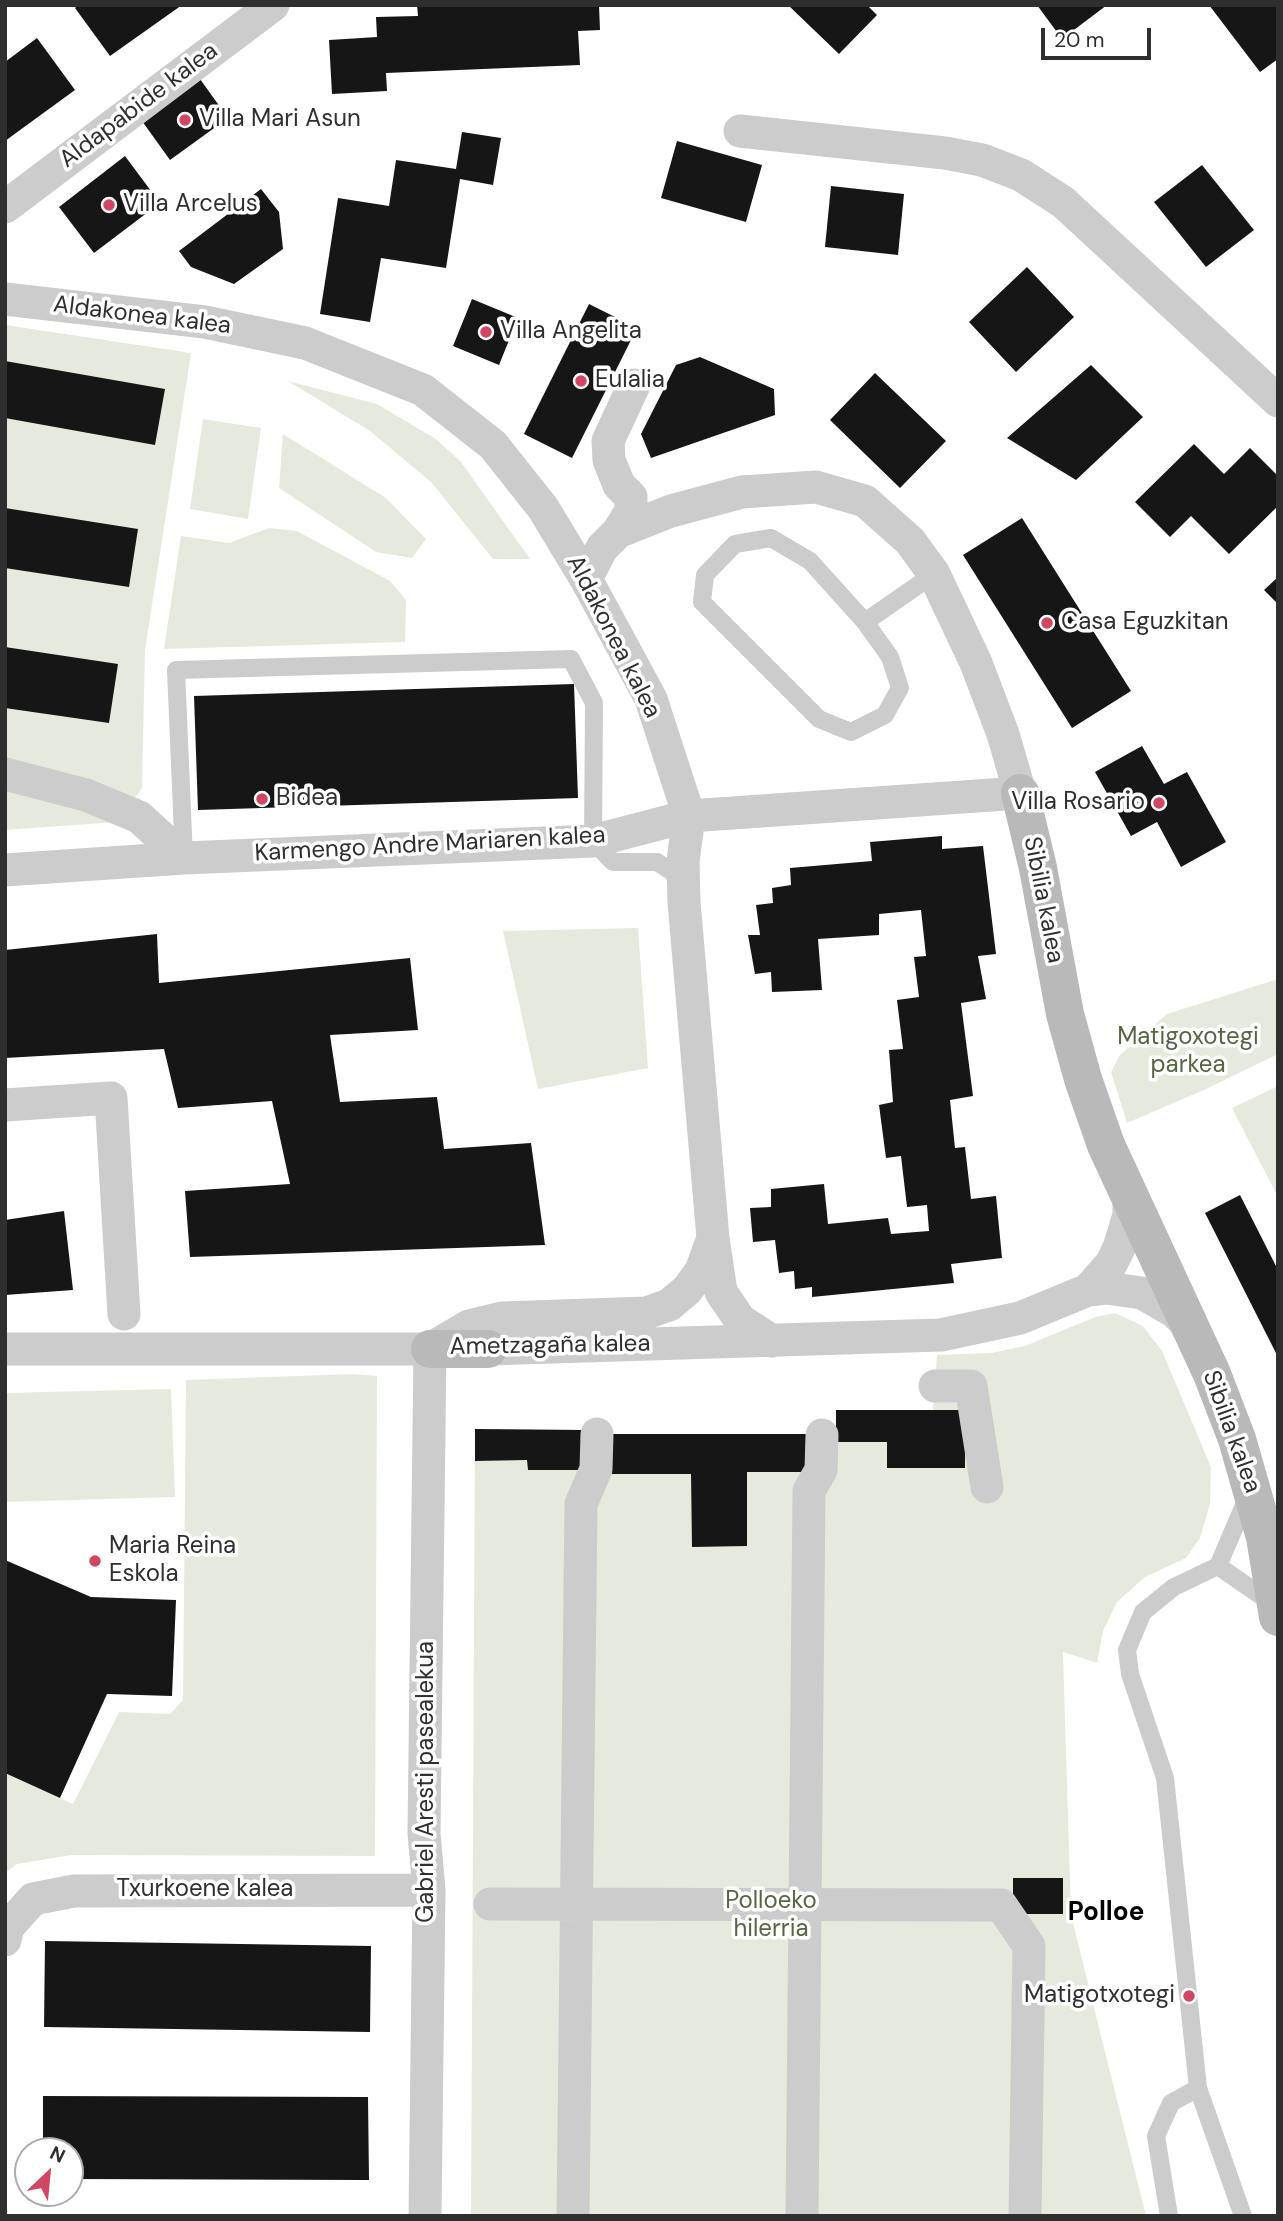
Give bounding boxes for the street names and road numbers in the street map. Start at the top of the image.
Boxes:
street label: Aldapabide kalea [54,37,224,175]
street label: Aldakonea kalea [52,291,232,341]
street label: Aldakonea kalea [560,551,666,723]
street label: Karmengo Andre Mariaren kalea [254,821,606,869]
street label: Sibilia kalea [1017,834,1069,966]
street label: Ametzagaña kalea [449,1330,651,1362]
street label: Sibilia kalea [1196,1367,1266,1497]
street label: Gabriel Aresti pasealekua [413,1641,441,1923]
street label: Txurkoene kalea [117,1876,293,1904]

